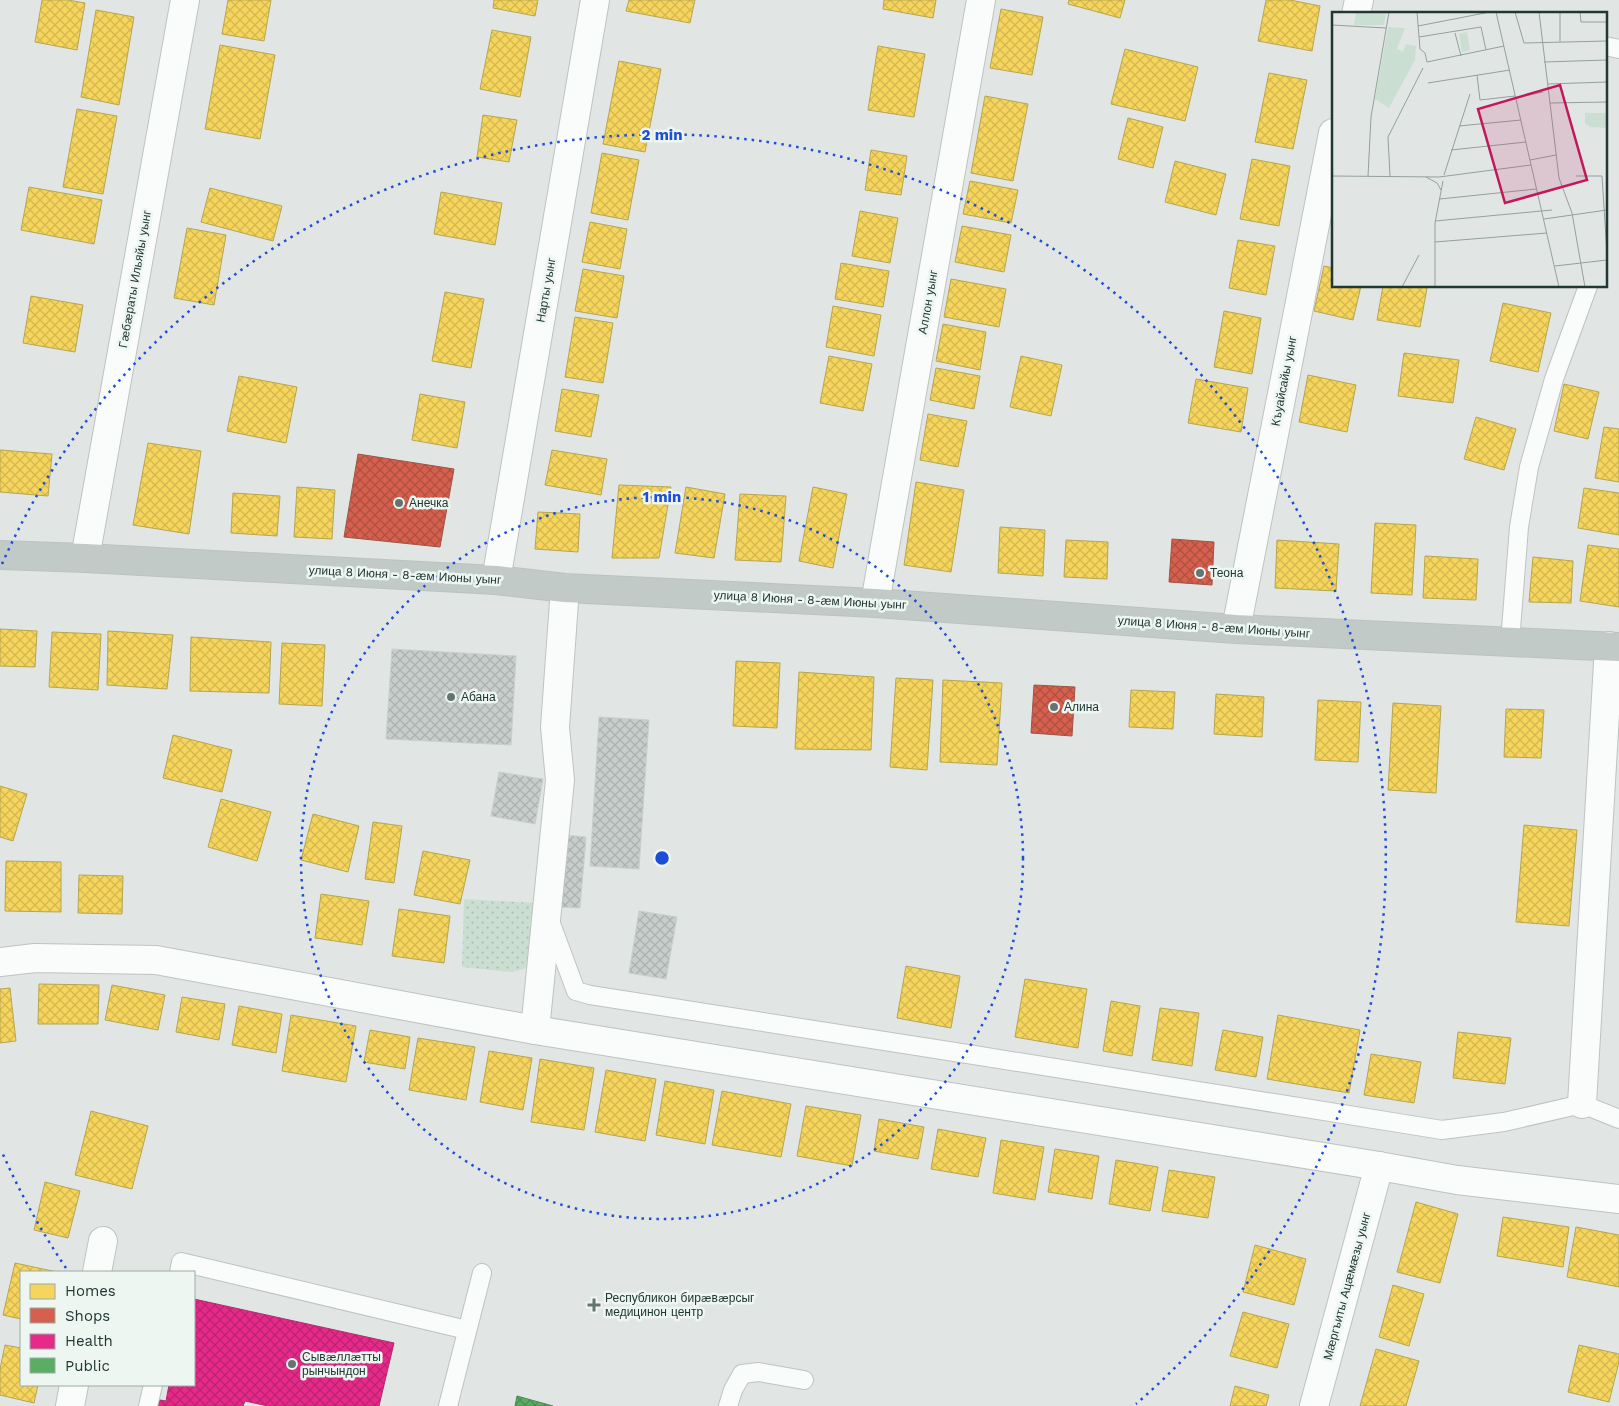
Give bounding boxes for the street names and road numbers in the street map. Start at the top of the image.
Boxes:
street label: Гæбæраты Ильяйы уынг [116,208,154,349]
street label: Нарты уынг [533,256,559,324]
street label: Аллон уынг [915,268,941,335]
street label: Къуайсайы уынг [1268,334,1300,427]
street label: улица 8 Июня - 8-ӕм Июны уынг [308,563,502,587]
street label: улица 8 Июня - 8-ӕм Июны уынг [713,588,907,612]
street label: улица 8 Июня - 8-ӕм Июны уынг [1117,613,1311,641]
street label: Мӕргъиты Ацӕмӕзы уынг [1321,1210,1374,1361]

